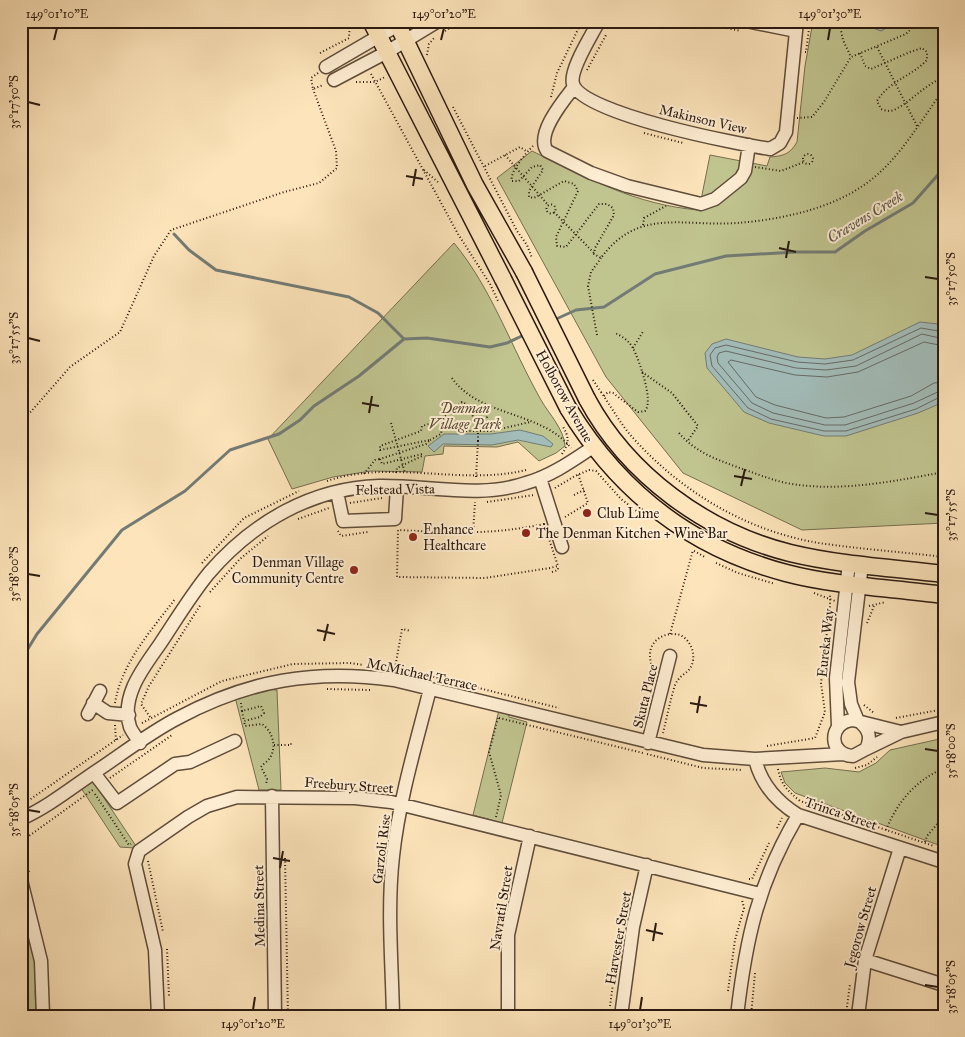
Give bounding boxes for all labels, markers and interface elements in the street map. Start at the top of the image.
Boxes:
text: 149°01'10"E [26,7,89,21]
text: 149°01'20"E [412,7,476,21]
text: 149°01'30"E [799,7,862,21]
text: 35°17'50"S [7,75,21,129]
street label: Makinson View [657,101,749,138]
water label: Cravens Creek [824,187,907,247]
text: 35°17'50"S [944,252,958,306]
text: 35°17'55"S [7,312,21,364]
street label: Holborow Avenue [532,347,597,446]
park label: Denman Village Park [429,400,502,433]
street label: Felstead Vista [355,480,435,499]
text: 35°17'55"S [944,489,958,541]
place label: Club Lime [597,505,659,522]
marker: Club Lime [581,507,593,519]
place label: Enhance Healthcare [423,521,486,554]
place label: The Denman Kitchen + Wine Bar [536,525,728,542]
marker: The Denman Kitchen + Wine Bar [520,527,532,539]
marker: Enhance Healthcare [407,531,419,543]
text: 35°18'00"S [7,546,21,602]
place label: Denman Village Community Centre [232,554,344,587]
marker: Denman Village Community Centre [348,564,360,576]
street label: Eureka Way [813,608,838,678]
street label: McMichael Terrace [365,654,479,695]
street label: Skuta Place [629,662,662,730]
text: 35°18'00"S [944,723,958,779]
street label: Freebury Street [304,774,394,797]
text: 35°18'05"S [7,783,21,837]
street label: Trinca Street [802,793,879,834]
street label: Garzoli Rise [369,813,394,885]
street label: Navratil Street [486,864,517,952]
street label: Medina Street [250,865,269,947]
street label: Jegorow Street [840,884,881,972]
street label: Harvester Street [602,890,635,986]
text: 35°18'05"S [944,960,958,1014]
text: 149°01'20"E [221,1017,285,1031]
text: 149°01'30"E [609,1017,672,1031]

